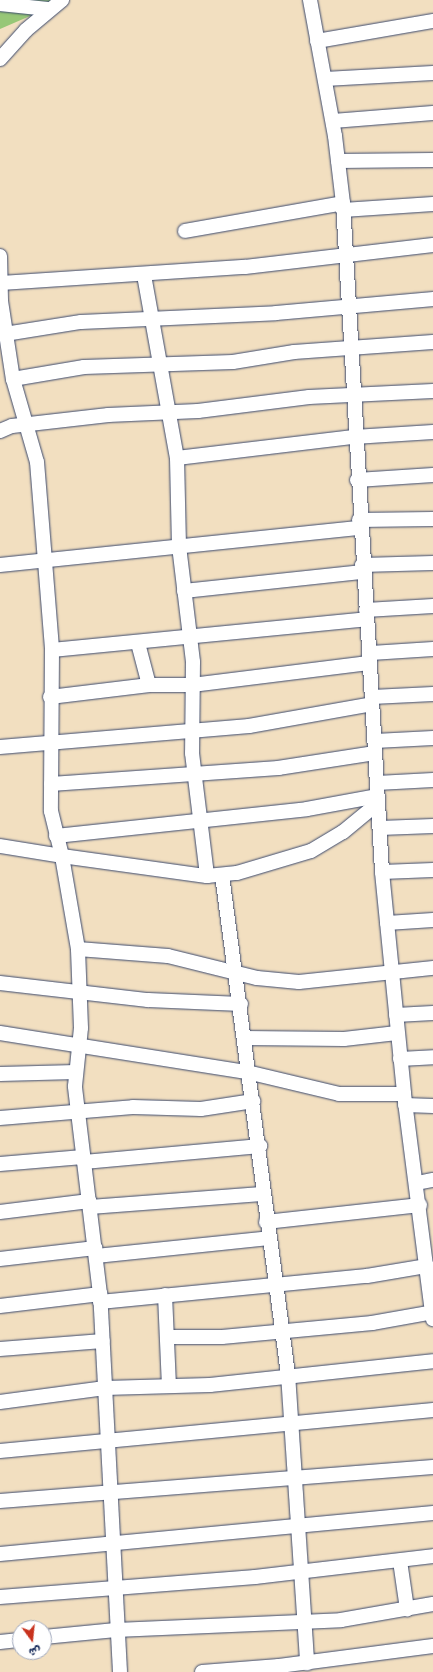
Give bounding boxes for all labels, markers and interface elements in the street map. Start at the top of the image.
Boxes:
north arrow [12,1620,52,1660]
text: ش [27,1642,43,1660]

